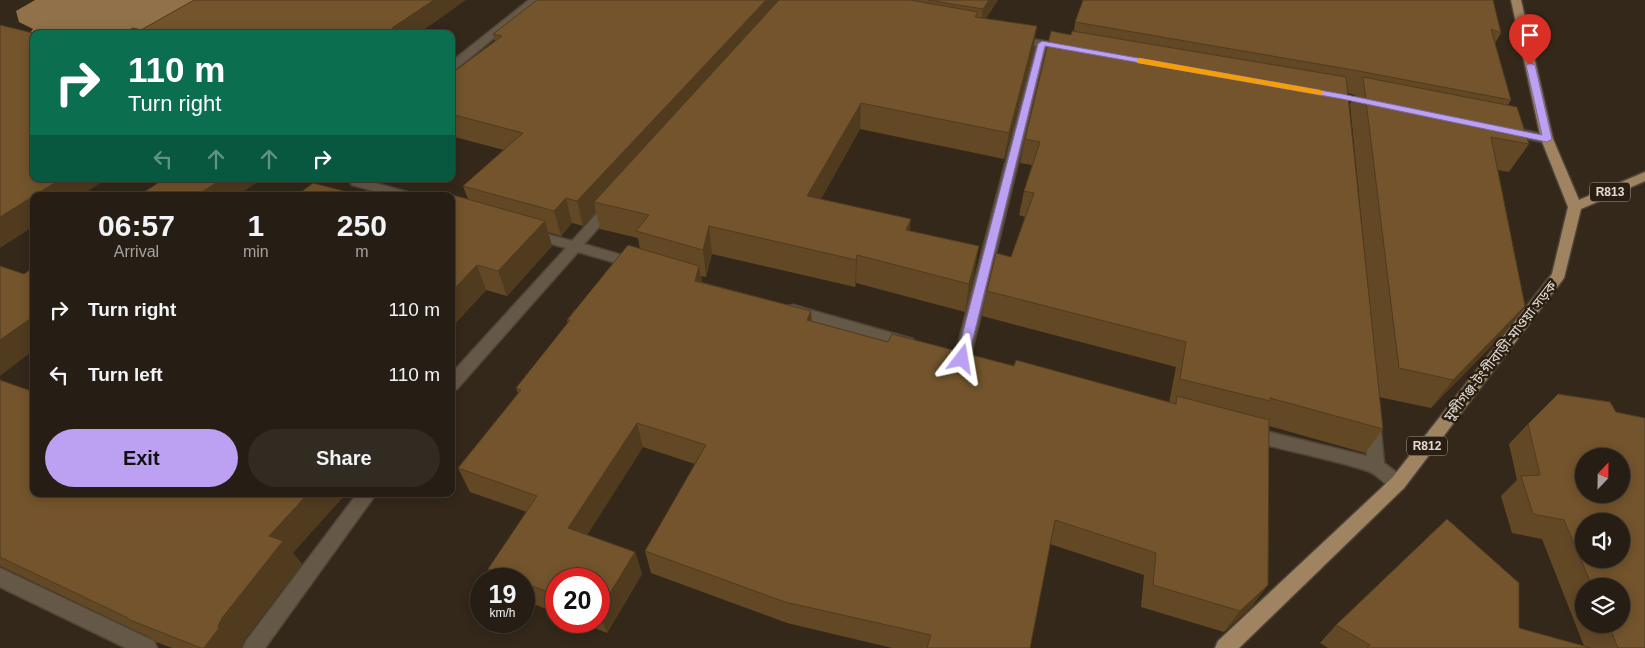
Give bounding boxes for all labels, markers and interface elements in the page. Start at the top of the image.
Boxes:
pin [1509,14,1551,65]
icon: arrive [1516,21,1544,49]
icon: right [45,50,110,115]
text: 110 m [128,50,225,89]
text: Turn right [128,91,221,116]
icon: left [149,145,177,173]
icon: ahead [202,145,230,173]
icon: ahead [255,145,283,173]
icon: right [308,145,336,173]
road number: R813 [1590,182,1630,202]
text: 06:57 [98,209,175,242]
text: 1 [247,209,264,242]
text: 250 [337,209,387,242]
text: Arrival [114,243,159,260]
text: min [243,243,269,260]
text: m [355,243,368,260]
street label: মুন্সীগঞ্জ-টংগীবাড়ী-মাওয়া সড়ক [1440,277,1561,425]
icon: right [45,296,73,324]
text: Turn right [88,299,176,320]
text: 110 m [389,299,440,320]
position arrow [935,332,987,384]
icon: left [45,361,73,389]
text: Turn left [88,364,163,385]
text: 110 m [389,364,440,385]
button: Exit [45,429,238,487]
button: Share [248,429,440,487]
road number: R812 [1407,436,1447,456]
north arrow [1575,448,1630,502]
map controls [1575,448,1630,633]
button: sound [1575,513,1630,568]
speed limit sign: 20 [545,568,610,633]
button: layers [1575,578,1630,633]
text: 19 [489,580,516,608]
text: km/h [489,606,516,620]

